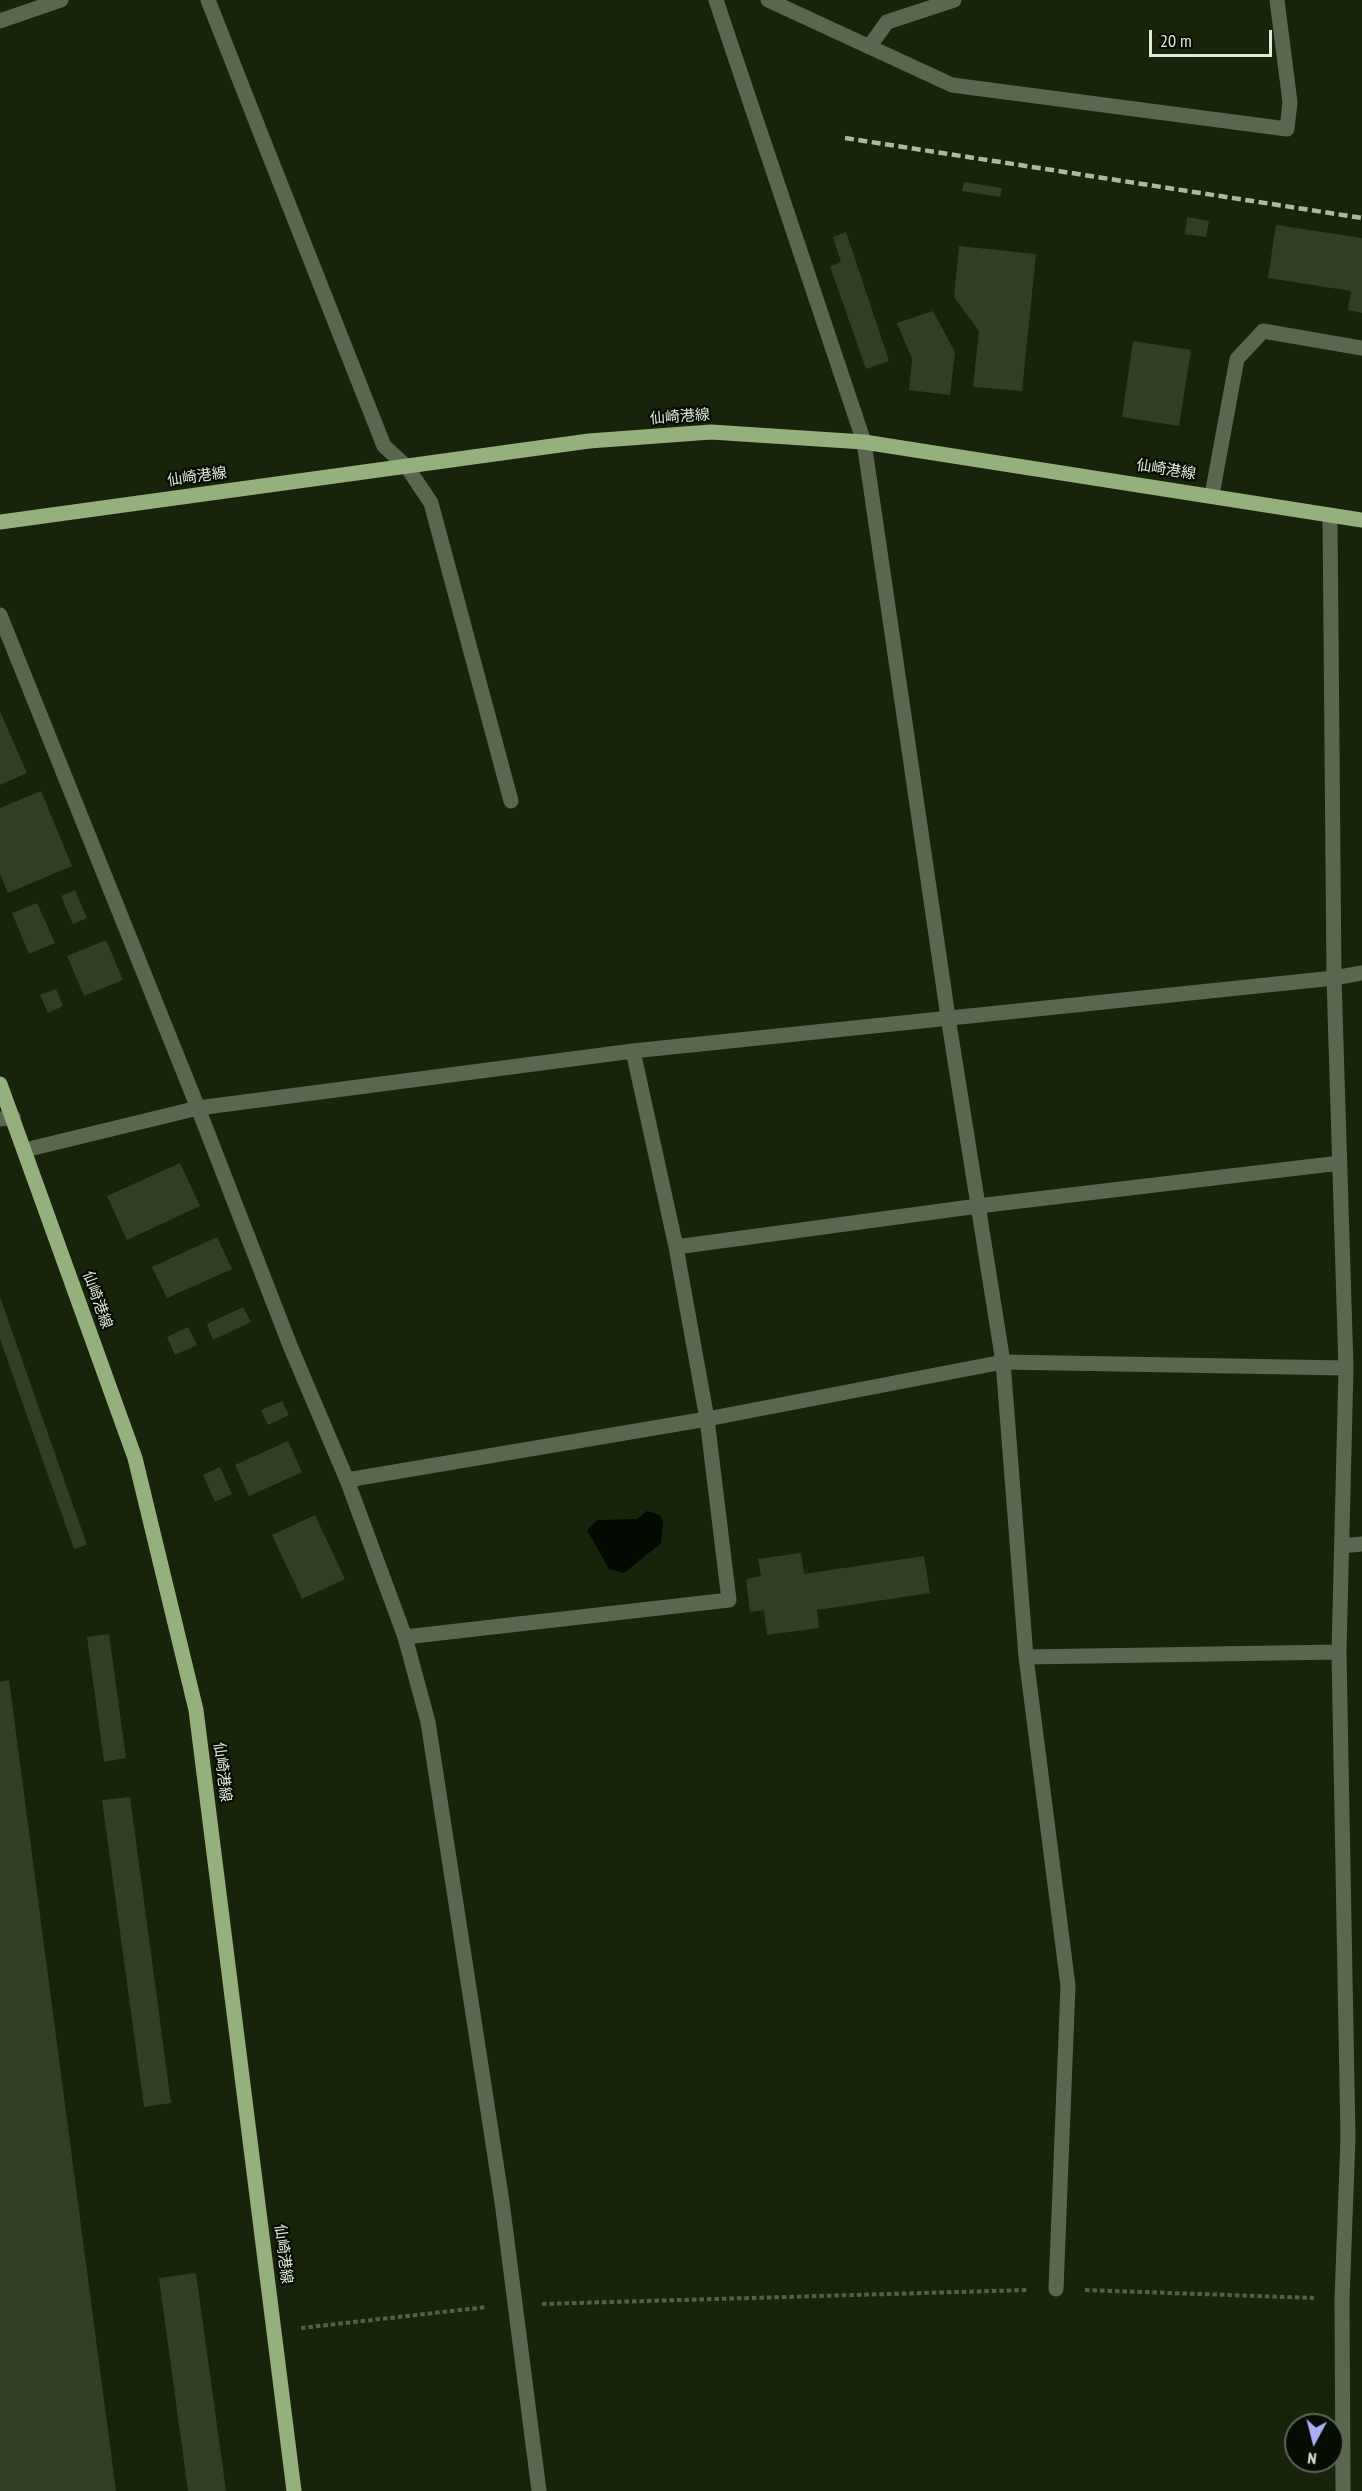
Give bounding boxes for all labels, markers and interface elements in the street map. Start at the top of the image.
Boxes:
scale bar [1152,18,1275,56]
text: 20 m [1160,29,1192,52]
street label: 仙崎港線 [649,406,711,428]
street label: 仙崎港線 [1135,456,1197,484]
street label: 仙崎港線 [166,464,228,490]
street label: 仙崎港線 [78,1269,116,1331]
street label: 仙崎港線 [209,1741,235,1803]
street label: 仙崎港線 [270,2223,296,2285]
north arrow [1284,2413,1344,2473]
text: N [1307,2448,1318,2469]

